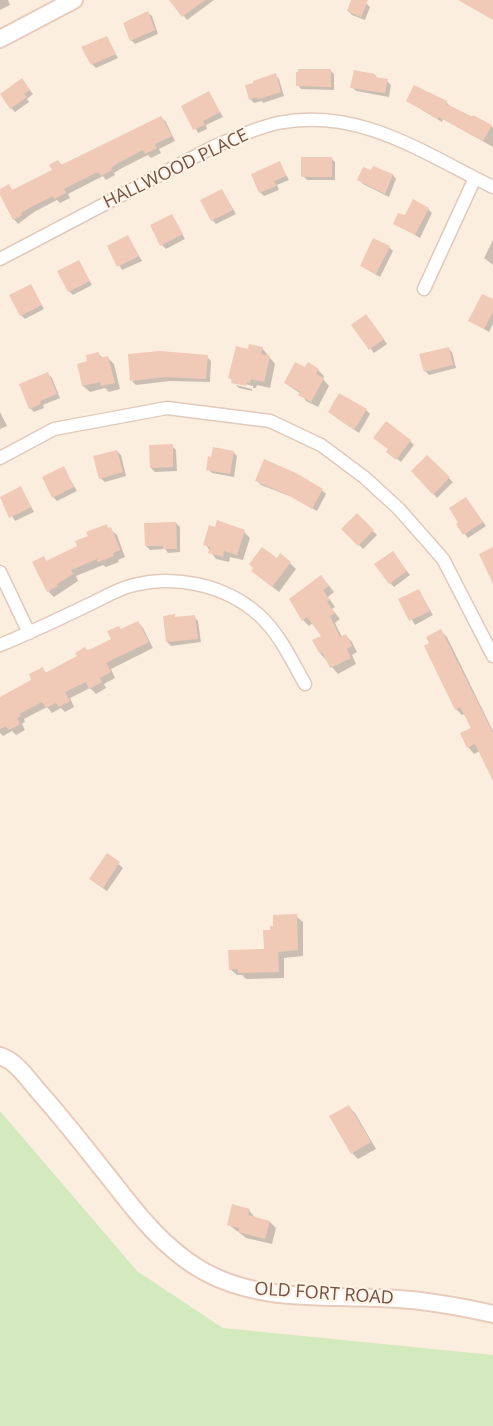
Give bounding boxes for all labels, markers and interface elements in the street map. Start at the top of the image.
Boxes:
street label: HALLWOOD PLACE [100,124,252,214]
street label: OLD FORT ROAD [254,1278,394,1310]

